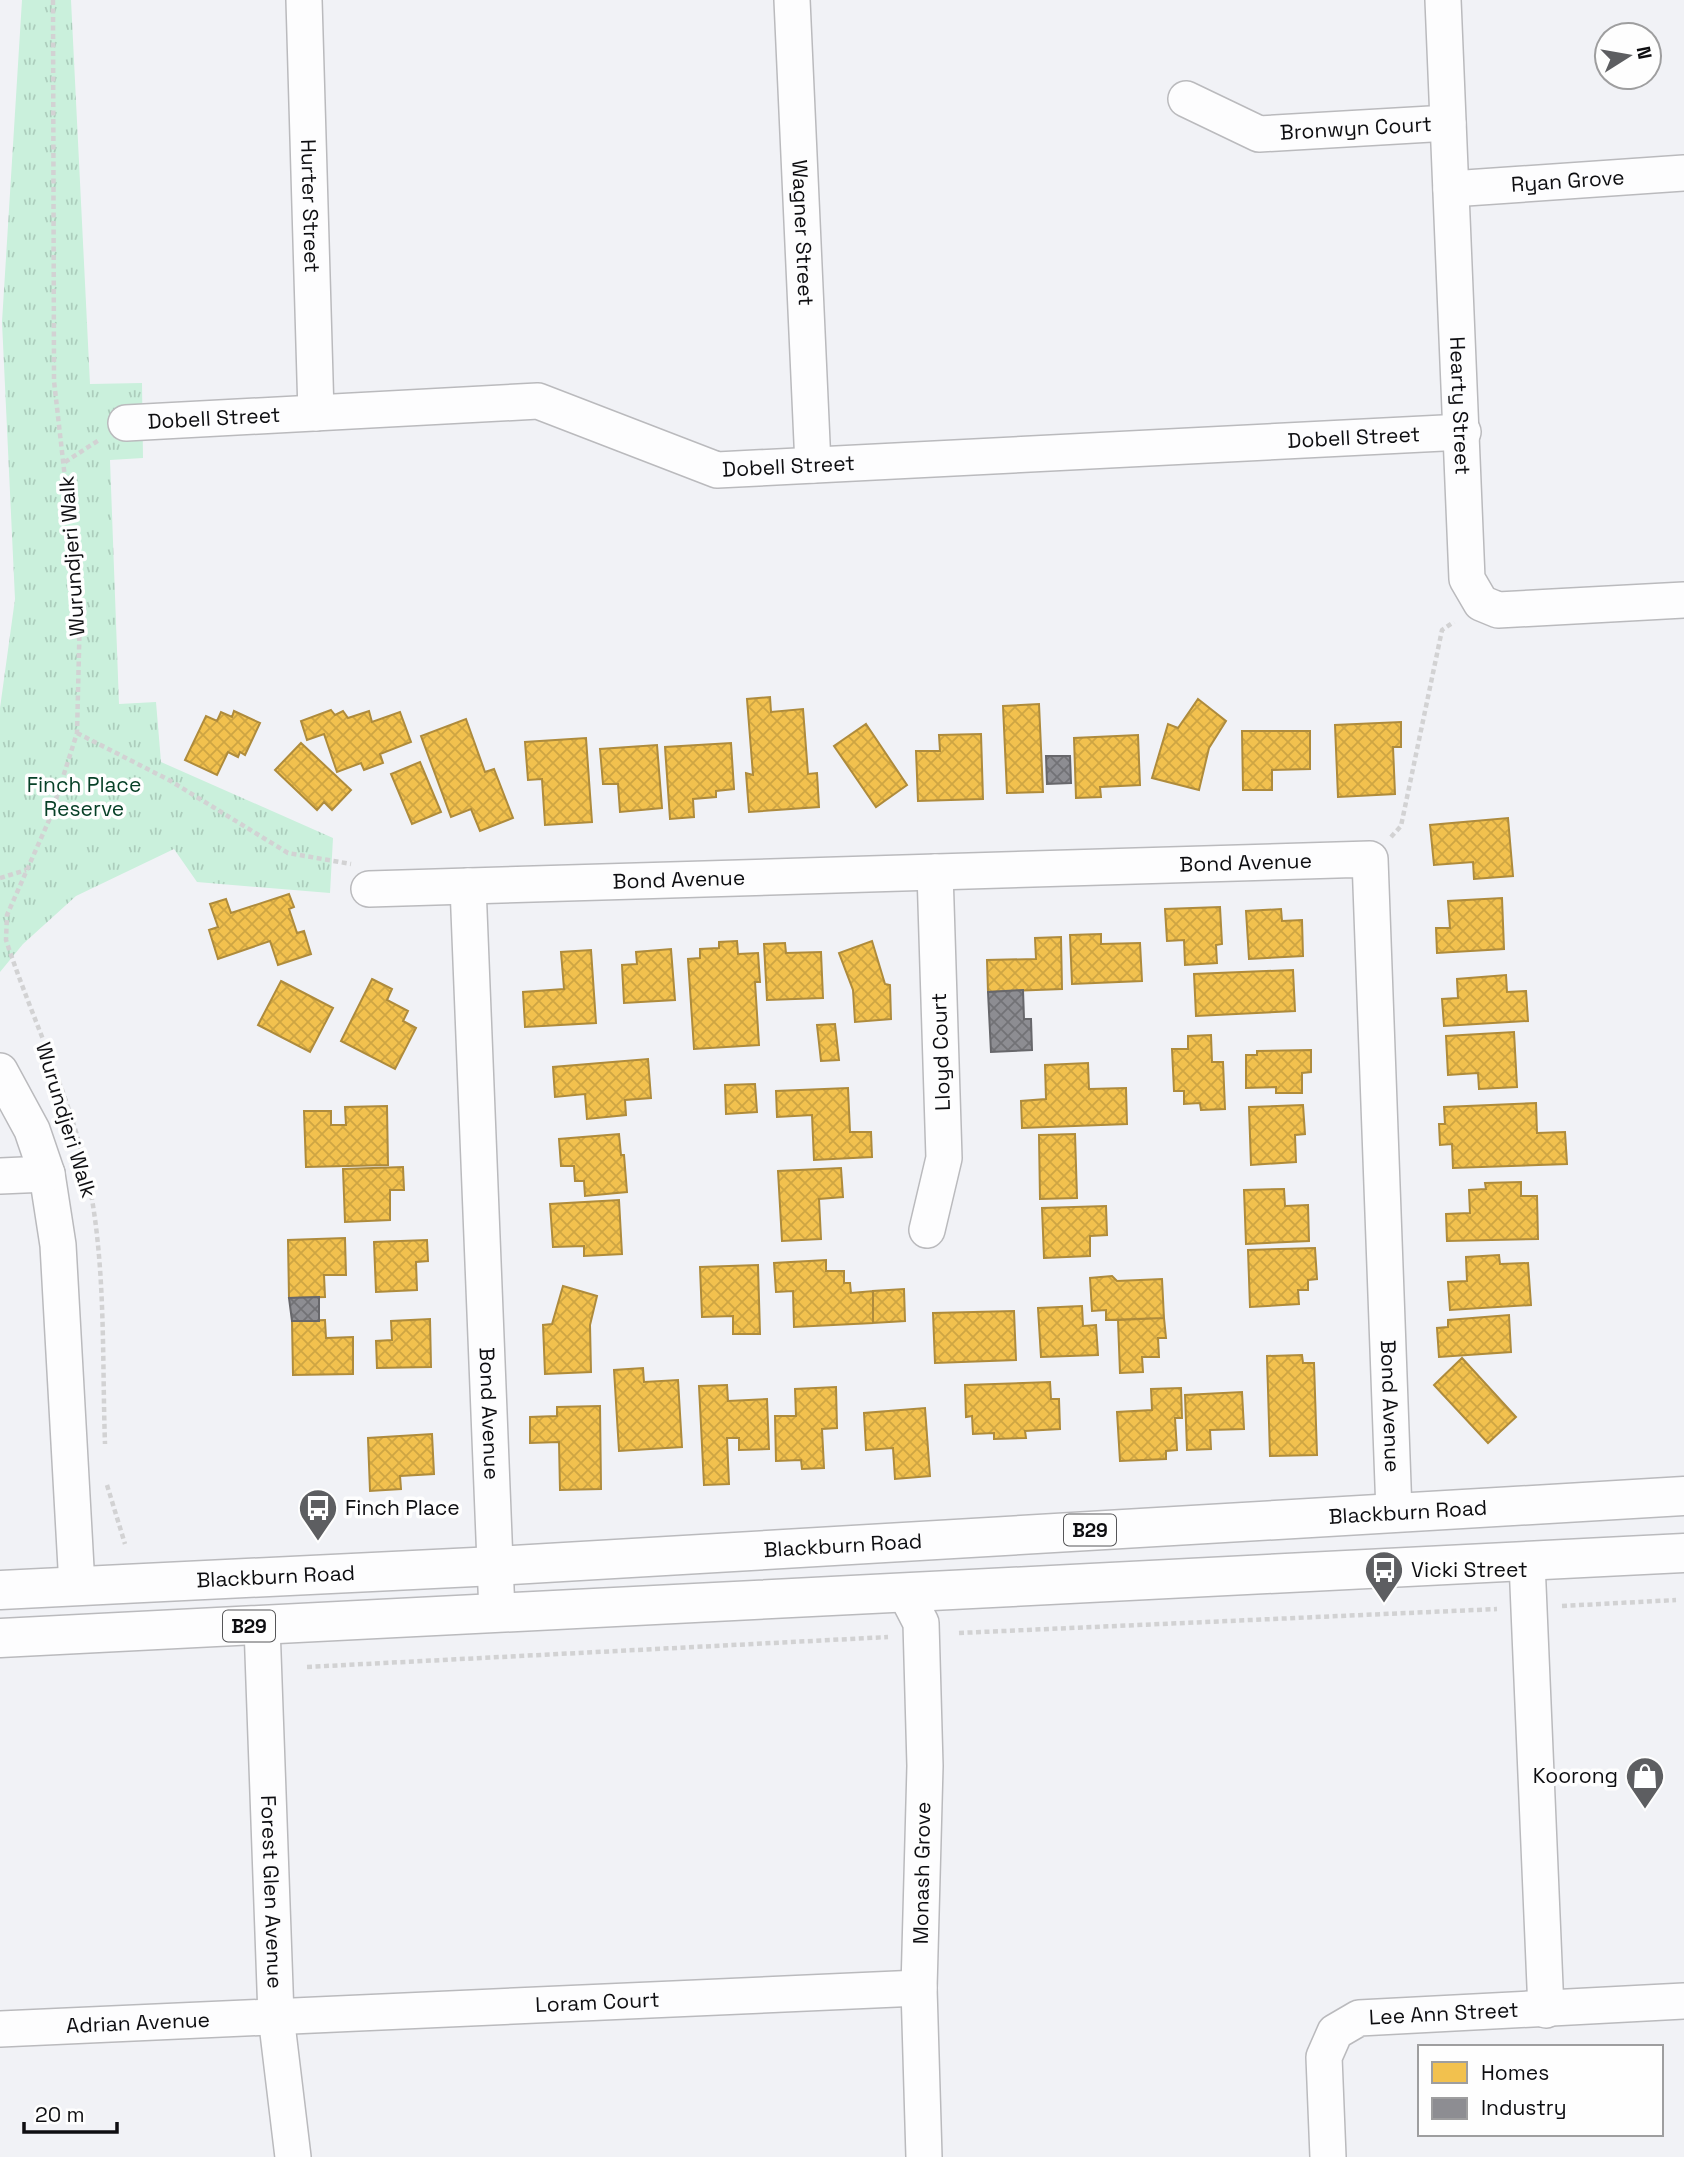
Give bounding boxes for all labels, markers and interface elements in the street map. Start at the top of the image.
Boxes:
north arrow [1593,21,1663,91]
text: N [1631,44,1658,61]
street label: Bronwyn Court [1279,110,1433,146]
street label: Hurter Street [295,139,326,273]
street label: Wagner Street [786,159,820,306]
street label: Ryan Grove [1510,163,1625,198]
street label: Hearty Street [1444,336,1477,475]
street label: Dobell Street [147,401,281,435]
street label: Dobell Street [1287,420,1421,454]
street label: Dobell Street [721,449,855,483]
street label: Wurundjeri Walk [52,475,91,637]
park label: Finch Place Reserve [27,771,141,822]
street label: Bond Avenue [1179,847,1312,878]
street label: Bond Avenue [612,864,746,895]
street label: Lloyd Court [925,992,956,1112]
street label: Wurundjeri Walk [30,1039,103,1201]
street label: Bond Avenue [1375,1339,1407,1473]
street label: Bond Avenue [473,1347,506,1480]
bus stop icon: Finch Place [297,1487,339,1542]
place label: Finch Place [345,1494,460,1521]
street label: Blackburn Road [1328,1494,1488,1530]
road number: B29 [1064,1514,1116,1546]
street label: Blackburn Road [763,1527,923,1563]
bus stop icon: Vicki Street [1363,1549,1405,1604]
place label: Vicki Street [1411,1556,1528,1583]
street label: Blackburn Road [196,1559,356,1593]
road number: B29 [223,1610,275,1642]
shop icon: Koorong [1624,1755,1666,1810]
place label: Koorong [1533,1762,1618,1789]
street label: Forest Glen Avenue [255,1794,289,1989]
street label: Monash Grove [907,1801,936,1945]
street label: Loram Court [535,1986,660,2018]
street label: Lee Ann Street [1368,1996,1519,2030]
street label: Adrian Avenue [65,2006,210,2039]
legend [1418,2045,1663,2136]
text: Homes [1481,2059,1549,2086]
scale bar [24,2090,117,2134]
text: Industry [1481,2094,1567,2121]
text: 20 m [35,2101,85,2128]

